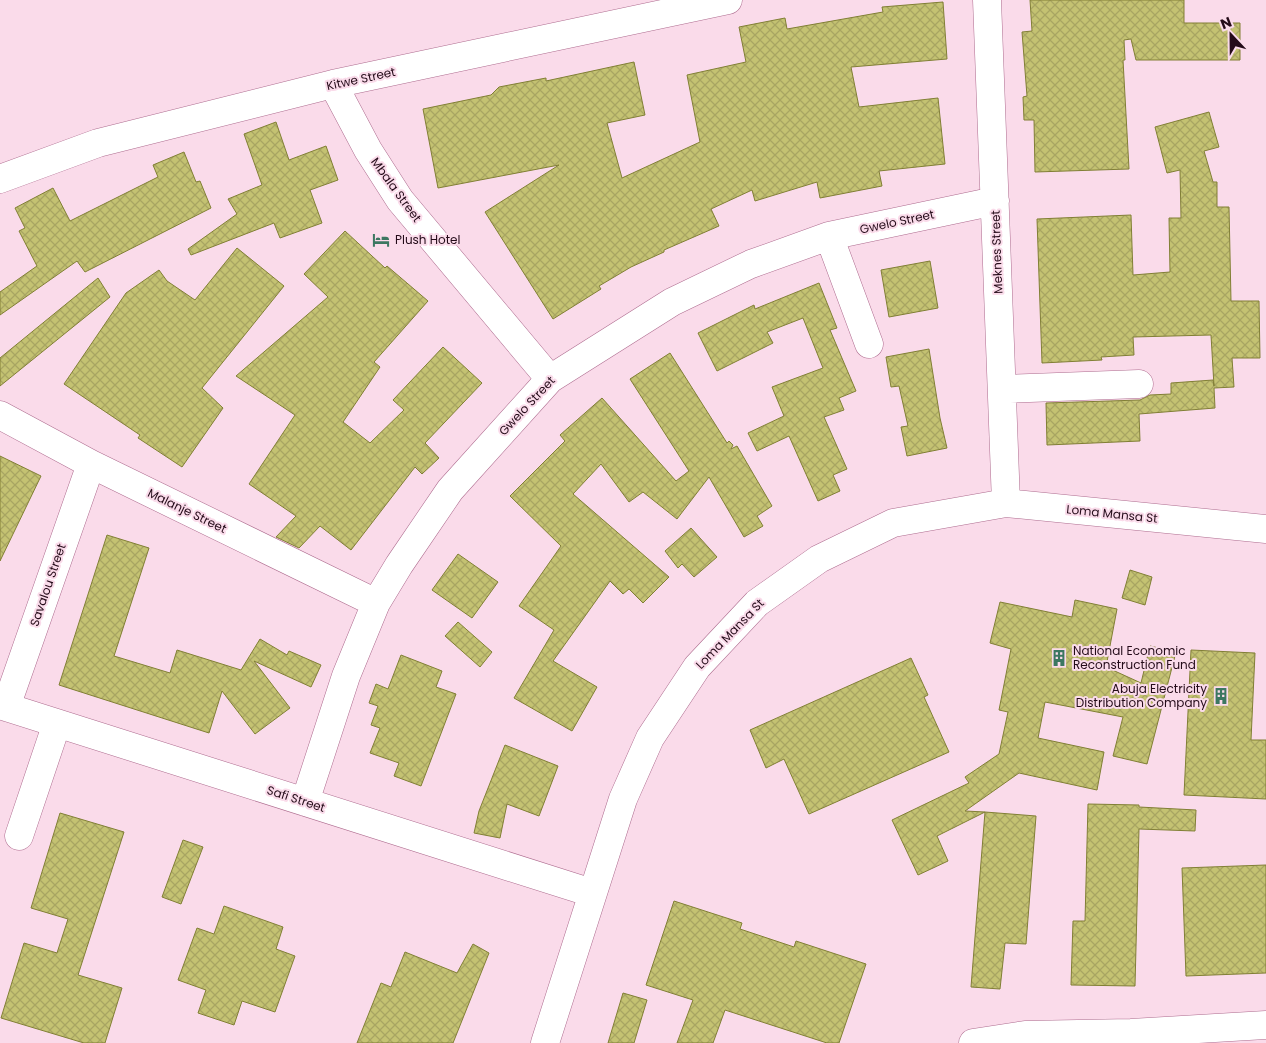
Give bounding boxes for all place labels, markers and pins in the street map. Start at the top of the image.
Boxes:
hotel icon: Plush Hotel [371,230,391,250]
place label: Plush Hotel [395,231,461,248]
place label: National Economic Reconstruction Fund [1073,642,1196,673]
building icon: National Economic Reconstruction Fund [1049,648,1069,668]
place label: Abuja Electricity Distribution Company [1076,680,1207,711]
building icon: Abuja Electricity Distribution Company [1211,686,1231,706]

